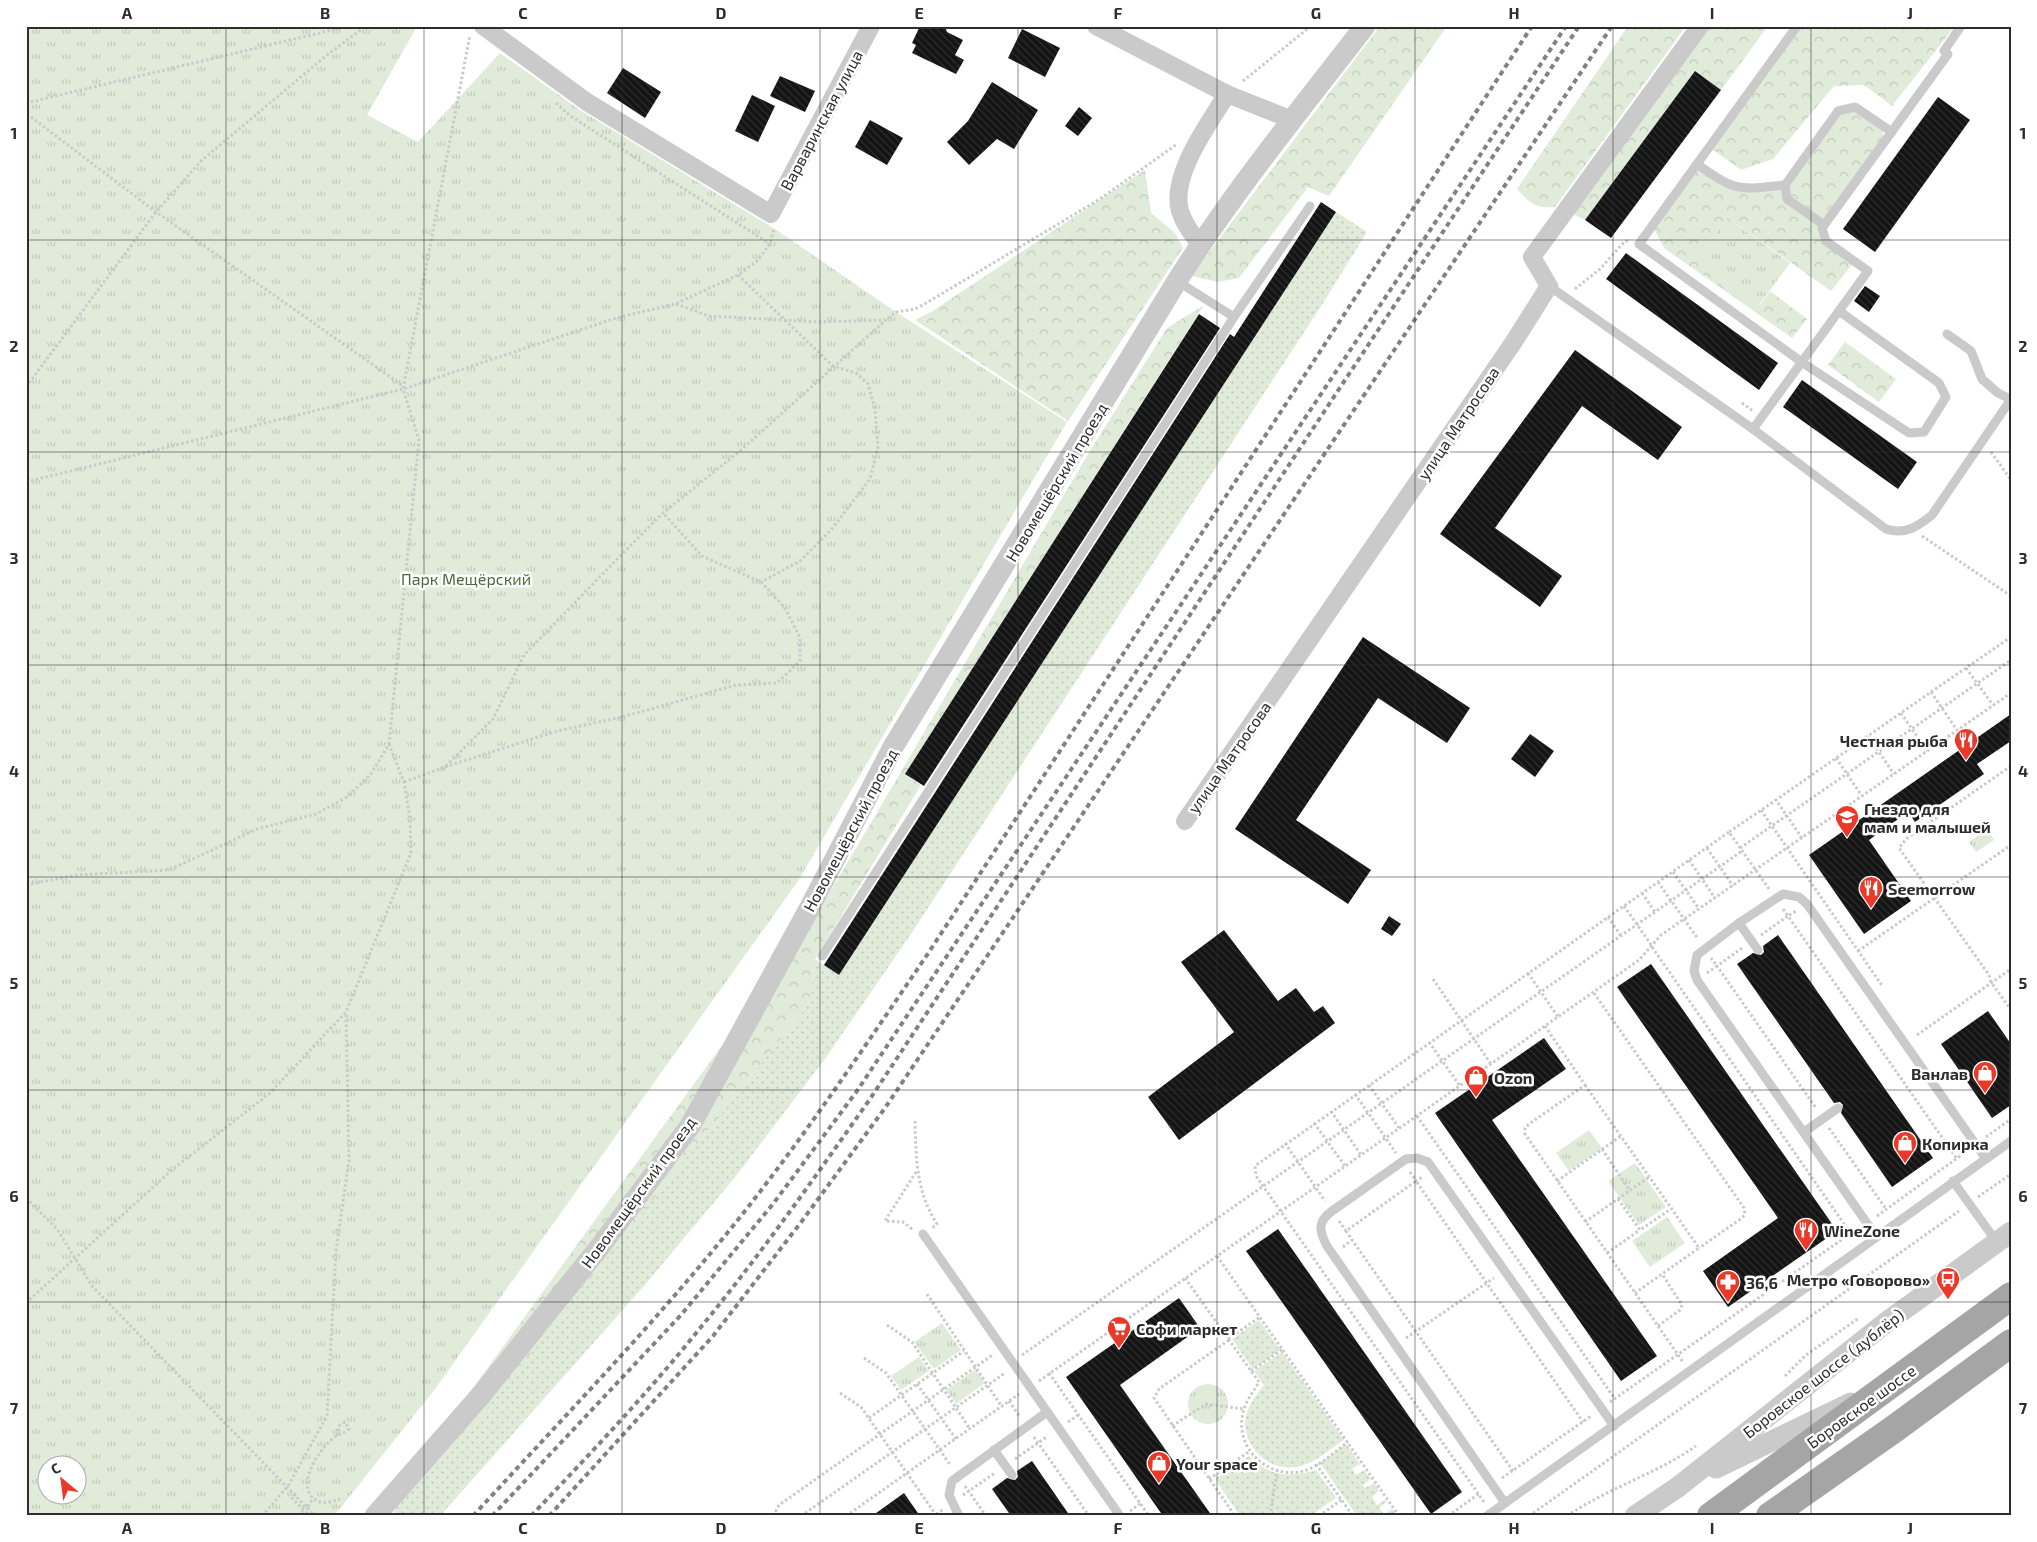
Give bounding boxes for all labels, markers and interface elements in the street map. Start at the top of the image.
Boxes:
text: A [122,3,133,22]
text: B [320,3,330,22]
text: C [518,3,528,22]
text: D [716,3,727,22]
text: E [914,3,924,22]
text: F [1114,3,1123,22]
text: G [1311,3,1321,22]
text: H [1508,3,1520,22]
text: I [1710,3,1714,22]
text: J [1907,3,1913,22]
street label: Варваринская улица [776,47,867,194]
text: 1 [11,123,17,142]
text: 1 [2020,123,2026,142]
text: 2 [9,336,19,355]
text: 2 [2018,336,2028,355]
street label: улица Матросова [1413,363,1504,484]
street label: Новомещёрский проезд [1001,399,1111,565]
text: 3 [9,548,19,567]
text: 3 [2018,548,2028,567]
park label: Парк Мещёрский [401,569,531,588]
street label: улица Матросова [1183,697,1275,817]
restaurant icon: Честная рыба [1953,727,1979,761]
place label: Честная рыба [1840,731,1948,750]
street label: Новомещёрский проезд [799,745,901,915]
text: 4 [9,761,19,780]
text: 4 [2018,761,2028,780]
place label: Гнездо для мам и малышей [1864,799,1991,836]
school or university icon: Гнездо для мам и малышей [1834,804,1860,838]
restaurant icon: Seemorrow [1858,875,1884,909]
place label: Seemorrow [1888,879,1976,898]
text: 5 [10,973,19,992]
text: 5 [2019,973,2028,992]
shop icon: Ванлав [1972,1060,1998,1094]
shop icon: Ozon [1463,1064,1489,1098]
place label: Ванлав [1911,1064,1968,1083]
place label: Ozon [1494,1068,1532,1087]
street label: Новомещёрский проезд [577,1113,699,1271]
shop icon: Копирка [1892,1130,1918,1164]
place label: Копирка [1922,1134,1989,1153]
text: 6 [9,1186,19,1205]
text: 6 [2018,1186,2028,1205]
restaurant icon: WineZone [1793,1217,1819,1251]
place label: WineZone [1824,1221,1900,1240]
bus stop icon: Метро «Говорово» [1935,1266,1961,1300]
pharmacy icon: 36,6 [1715,1269,1741,1303]
place label: Метро «Говорово» [1787,1270,1930,1289]
place label: 36,6 [1746,1273,1778,1292]
street label: Боровское шоссе (дублёр) [1739,1304,1907,1442]
supermarket icon: Софи маркет [1106,1315,1132,1349]
place label: Софи маркет [1136,1319,1237,1338]
street label: Боровское шоссе [1803,1360,1919,1452]
text: 7 [10,1398,19,1417]
text: 7 [2019,1398,2028,1417]
shop icon: Your space [1146,1450,1172,1484]
north arrow [38,1454,88,1504]
place label: Your space [1176,1454,1258,1473]
text: С [48,1459,63,1478]
text: A [122,1518,133,1537]
text: B [320,1518,330,1537]
text: C [518,1518,528,1537]
text: D [716,1518,727,1537]
text: E [914,1518,924,1537]
text: F [1114,1518,1123,1537]
text: G [1311,1518,1321,1537]
text: H [1508,1518,1520,1537]
text: I [1710,1518,1714,1537]
text: J [1907,1518,1913,1537]

